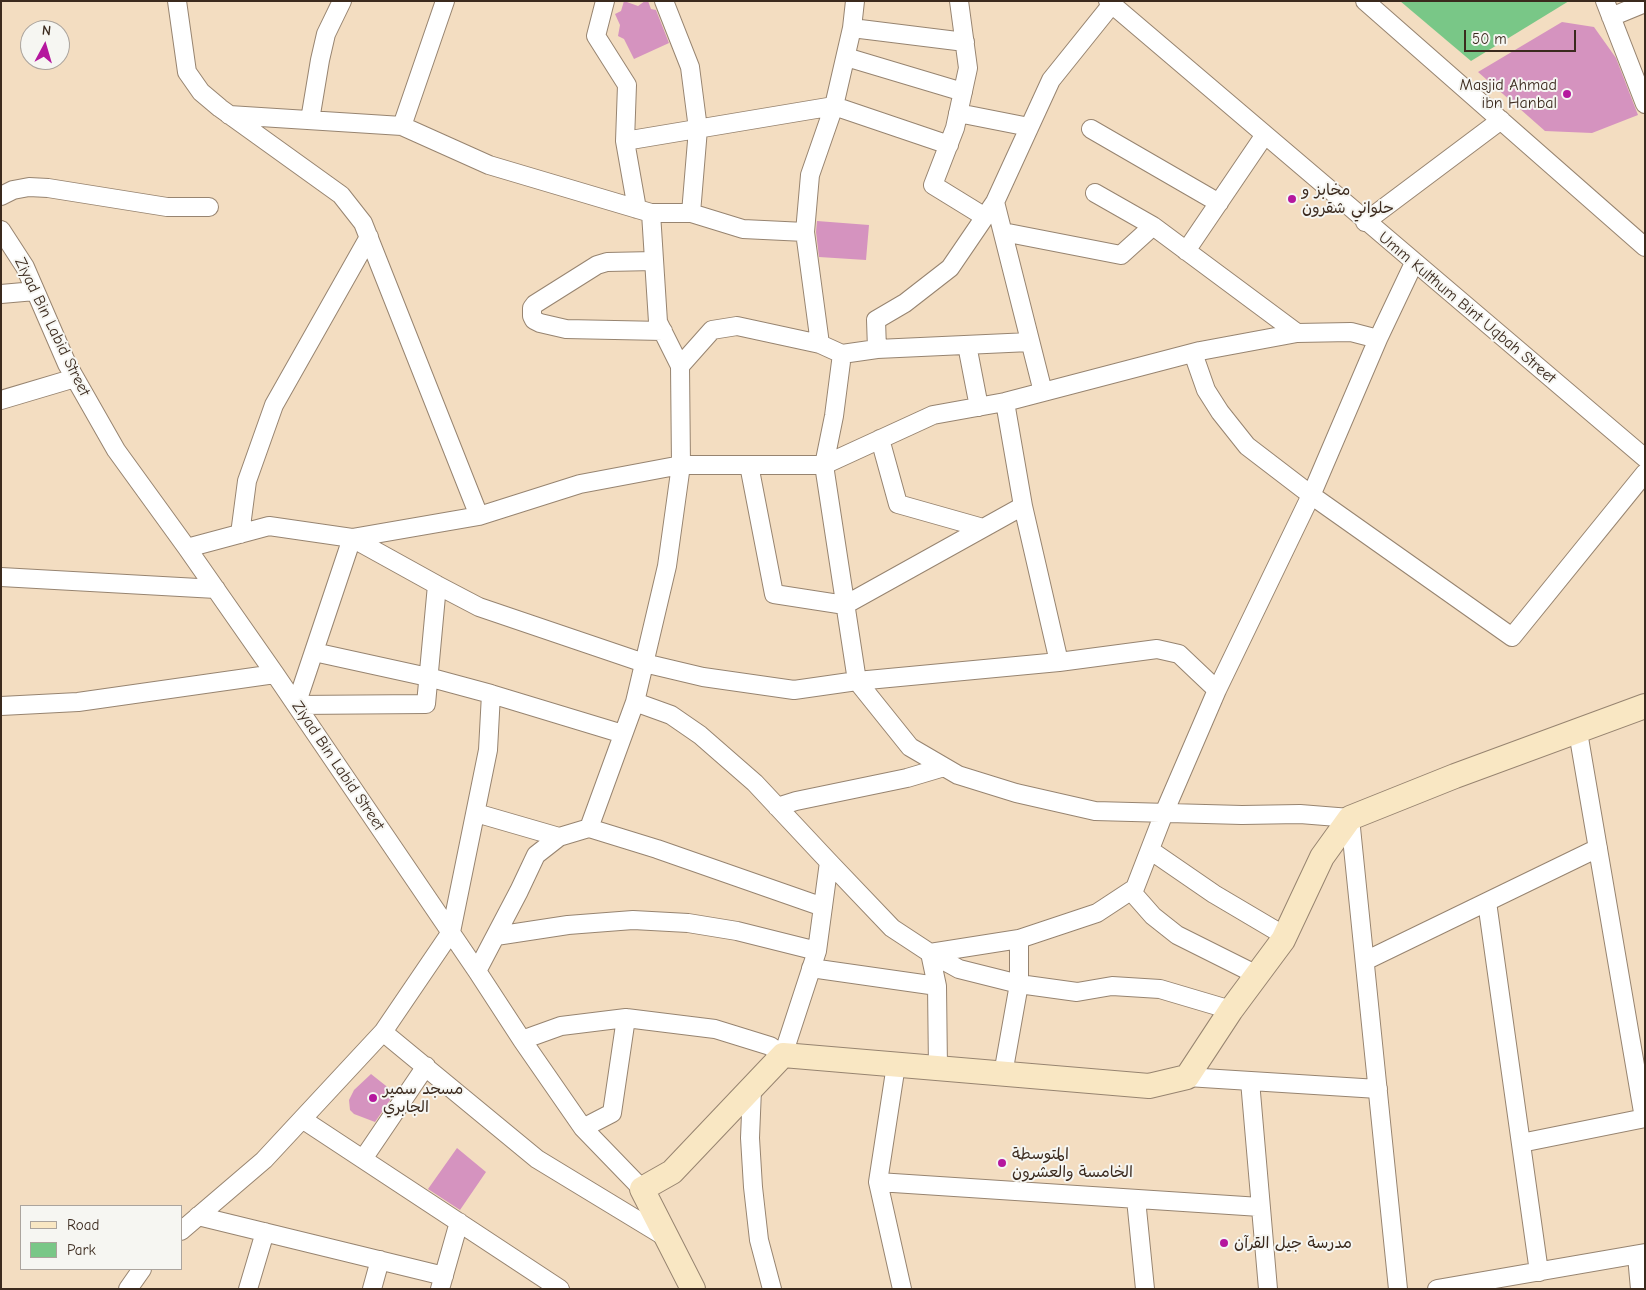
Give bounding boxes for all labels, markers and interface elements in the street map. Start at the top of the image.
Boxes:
north arrow [20,20,70,70]
scale bar [1466,20,1578,52]
text: N [41,22,52,40]
text: 50 m [1472,30,1507,48]
place label: Masjid Ahmad ibn Hanbal [1460,75,1557,113]
marker: Masjid Ahmad ibn Hanbal [1561,88,1573,100]
place label: مخابز و حلواني شقرون [1302,180,1393,218]
marker: مخابز و حلواني شقرون [1286,193,1298,205]
street label: Umm Kulthum Bint Uqbah Street [1374,228,1560,388]
street label: Ziyad Bin Labid Street [10,255,94,399]
street label: Ziyad Bin Labid Street [288,698,388,834]
place label: مسجد سمير الجابري [383,1079,463,1117]
marker: مسجد سمير الجابري [367,1092,379,1104]
place label: المتوسطة الخامسة والعشرون [1012,1144,1133,1182]
marker: المتوسطة الخامسة والعشرون [996,1157,1008,1169]
legend [20,1205,182,1270]
text: Road [67,1216,99,1234]
place label: مدرسة جيل القرآن [1234,1233,1352,1253]
marker: مدرسة جيل القرآن [1218,1237,1230,1249]
text: Park [67,1241,96,1259]

